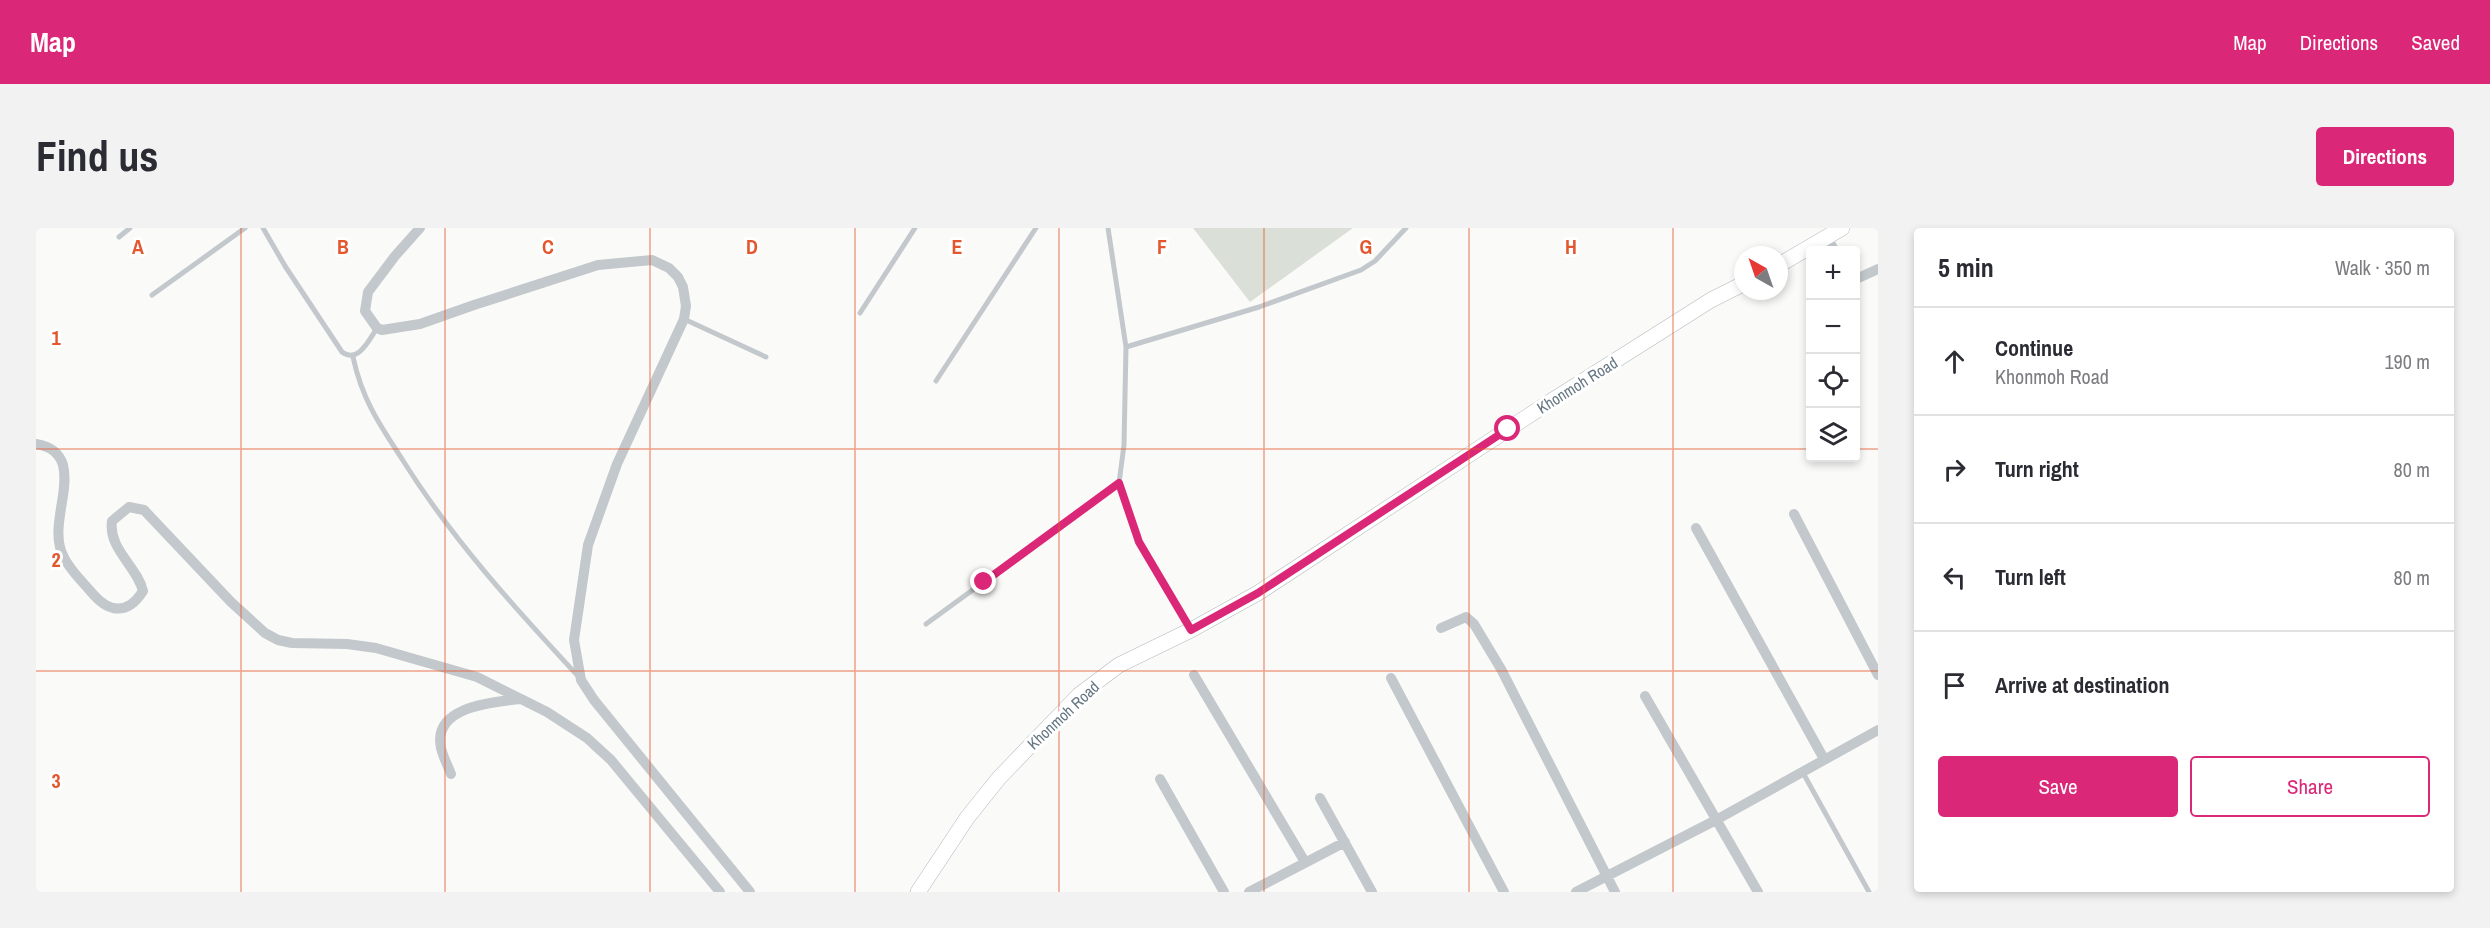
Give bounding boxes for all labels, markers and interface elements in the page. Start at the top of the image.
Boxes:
text: Map [30,23,76,61]
text: Map [2233,28,2267,57]
text: Directions [2300,28,2378,57]
text: Saved [2411,28,2460,57]
button: Directions [2316,127,2454,186]
text: Find us [36,128,158,184]
text: A [132,233,144,260]
text: B [337,233,349,260]
text: C [542,233,554,260]
text: D [746,233,758,260]
text: E [952,233,963,260]
text: F [1157,233,1167,260]
text: G [1360,233,1372,260]
text: H [1565,233,1577,260]
north arrow [1734,246,1788,300]
map controls [1806,246,1860,462]
button: + [1806,246,1860,300]
text: 5 min [1938,250,1994,285]
text: Walk · 350 m [2335,254,2430,281]
button: − [1806,300,1860,354]
text: 1 [51,324,61,351]
text: Continue [1995,333,2073,363]
icon: ahead [1938,345,1971,378]
text: 190 m [2384,348,2430,375]
street label: Khonmoh Road [1533,352,1621,418]
button: locate [1806,354,1860,408]
text: Khonmoh Road [1995,363,2109,390]
button: layers [1806,408,1860,462]
route start [1494,415,1520,441]
icon: right [1938,453,1971,486]
text: Turn right [1995,454,2079,484]
text: 80 m [2394,456,2430,483]
text: 2 [51,546,61,573]
icon: left [1938,561,1971,594]
text: Turn left [1995,562,2066,592]
text: 80 m [2394,564,2430,591]
route end [970,568,996,594]
icon: arrive [1938,669,1971,702]
text: Arrive at destination [1995,670,2169,700]
street label: Khonmoh Road [1022,676,1104,754]
button: Save [1938,756,2178,817]
button: Share [2190,756,2430,817]
text: 3 [51,767,61,794]

